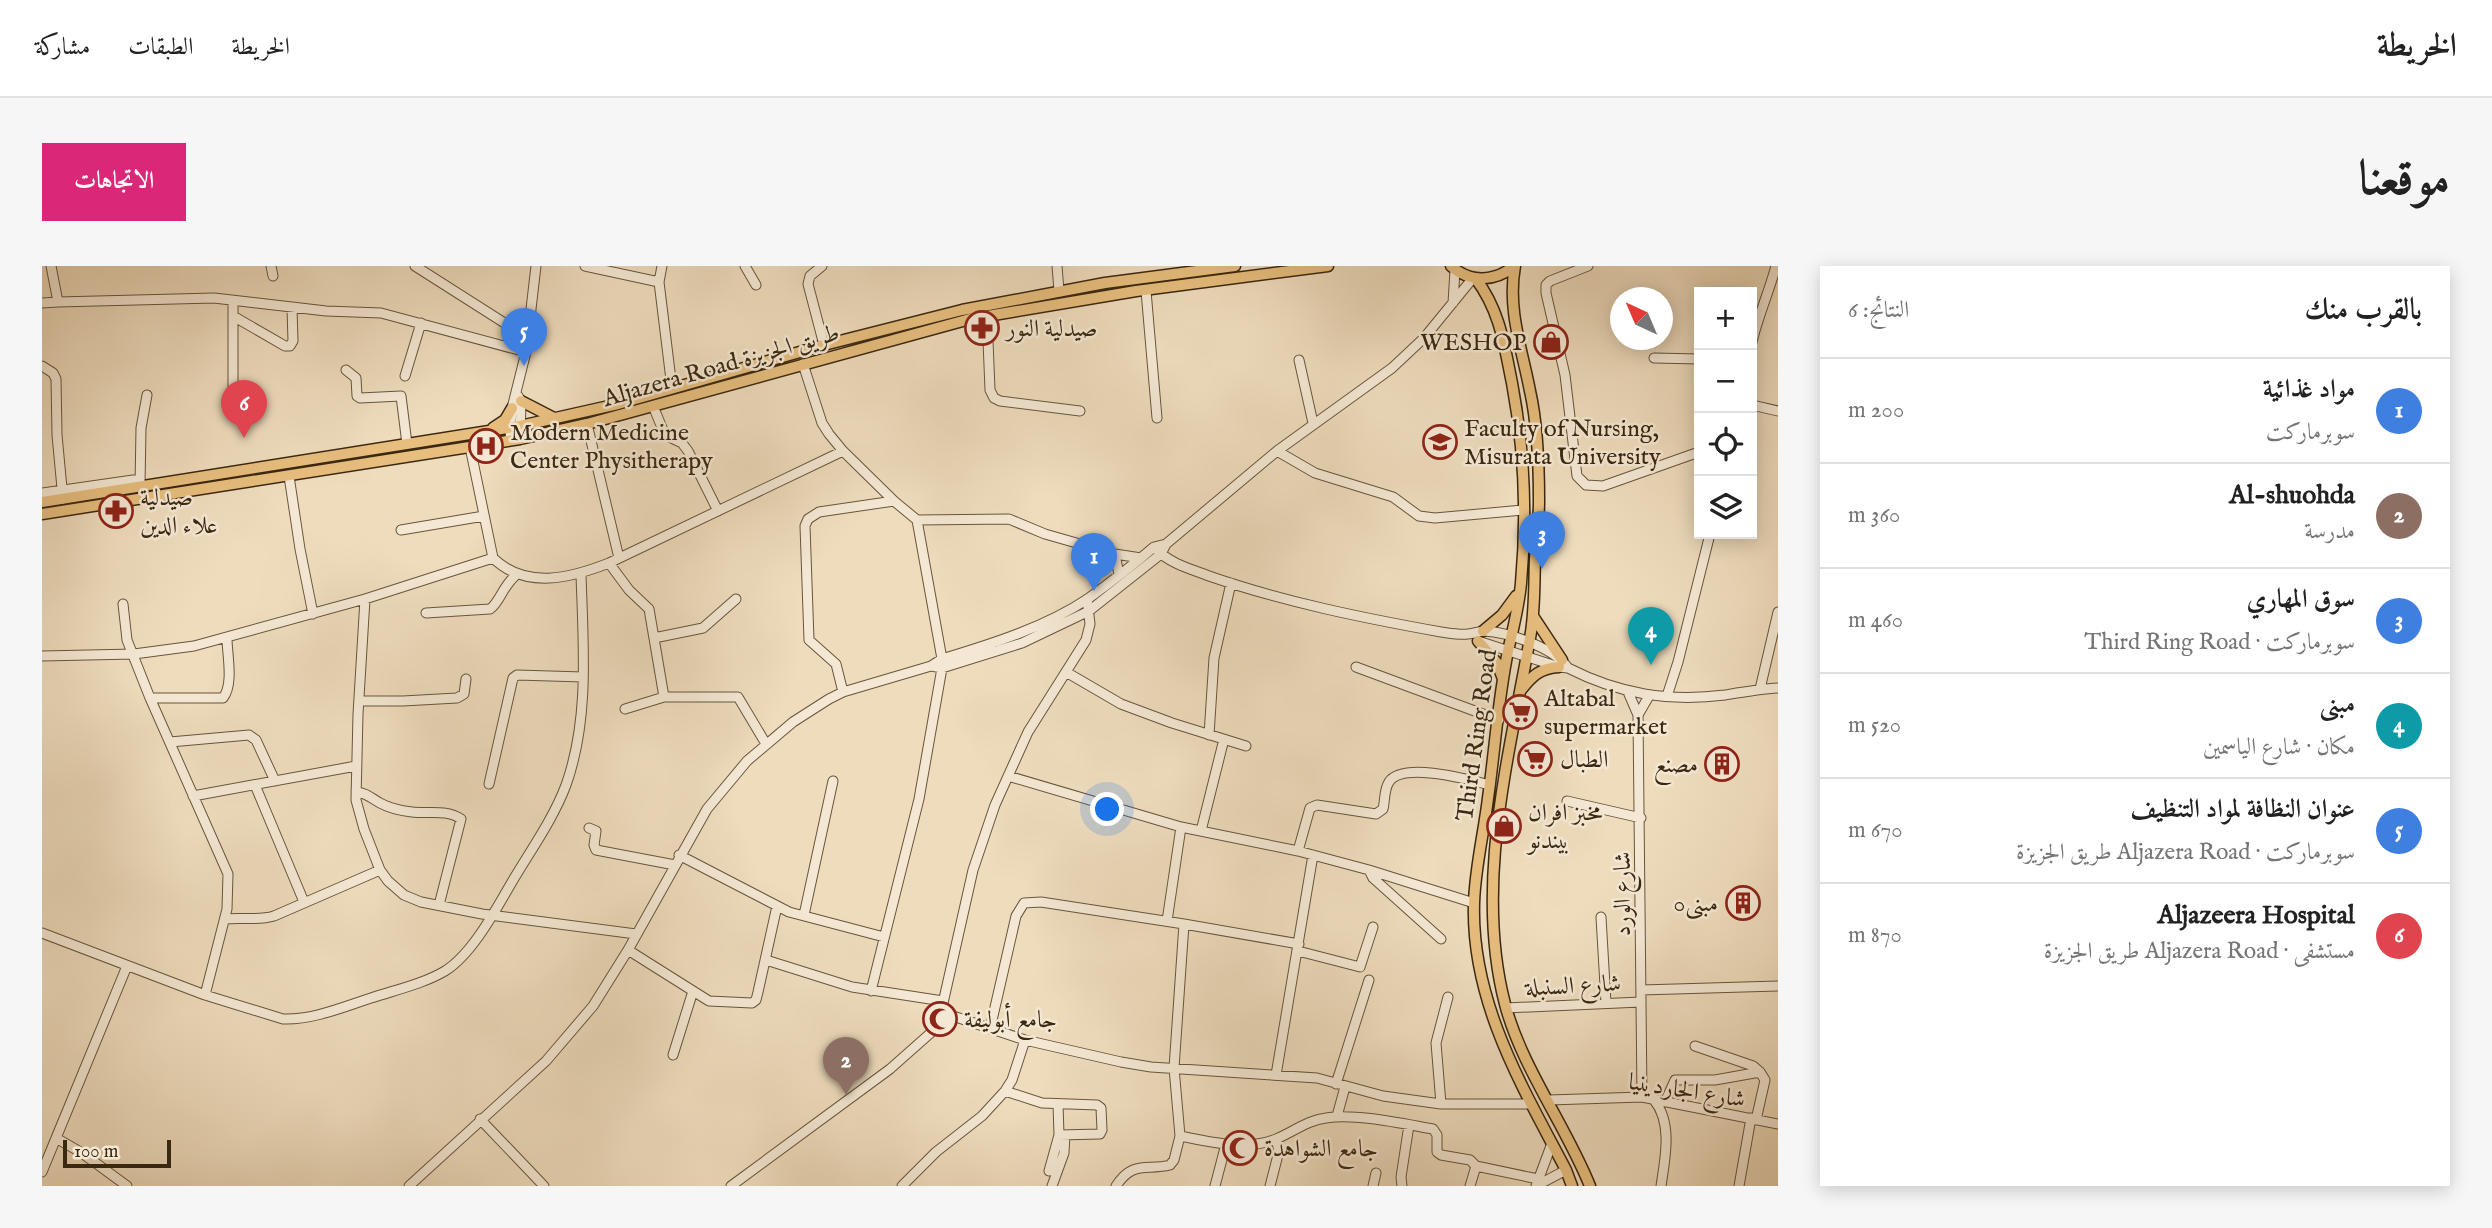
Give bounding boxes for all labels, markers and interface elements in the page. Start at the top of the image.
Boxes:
text: الخريطة [2377,26,2457,68]
text: مشاركة [35,32,90,63]
text: الطبقات [128,32,194,63]
text: الخريطة [232,32,290,63]
button: الاتجاهات [42,143,186,221]
text: موقعنا [2358,150,2450,212]
north arrow [1610,287,1673,350]
map controls [1694,287,1757,539]
button: + [1694,287,1757,350]
text: بالقرب منك [2305,292,2422,330]
text: النتائج: 6 [1848,296,1909,325]
pin: 5 [501,308,547,366]
pharmacy icon: صيدلية النور [963,309,1001,347]
place label: صيدلية النور [1004,314,1097,345]
street label: Aljazera Road طريق الجزيزة [599,318,843,415]
shop icon: WESHOP [1532,323,1570,361]
place label: WESHOP [1420,328,1526,359]
button: − [1694,350,1757,413]
text: مواد غذائية [2263,373,2355,406]
pin: 6 [221,380,267,438]
text: 200 m [1848,396,1904,425]
text: 1 [2395,396,2403,425]
button: locate [1694,413,1757,476]
place label: Faculty of Nursing, Misurata University [1464,414,1661,473]
place label: Modern Medicine Center Physitherapy [510,418,713,477]
text: سوبرماركت [2266,418,2355,447]
school or university icon: Faculty of Nursing, Misurata University [1421,423,1459,461]
hospital icon: Modern Medicine Center Physitherapy [467,427,505,465]
button: layers [1694,476,1757,539]
text: Al-shuohda [2229,479,2355,512]
place label: صيدلية علاء الدين [140,483,218,542]
pharmacy icon: صيدلية علاء الدين [97,492,135,530]
text: 360 m [1848,501,1900,530]
text: 2 [2394,501,2404,530]
pin: 3 [1519,511,1565,569]
text: مدرسة [2304,517,2355,546]
pin: 1 [1071,533,1117,591]
text: سوق المهاري [2247,583,2355,616]
text: 460 m [1848,606,1903,635]
text: 3 [2395,606,2403,635]
pin: 4 [1628,607,1674,665]
text: سوبرماركت · Third Ring Road [2084,628,2355,657]
street label: Third Ring Road [1450,647,1505,823]
place label: Altabal supermarket [1543,684,1667,743]
text: مبنى [2320,688,2355,721]
supermarket icon: Altabal supermarket [1501,693,1539,731]
text: 520 m [1848,711,1901,740]
text: 4 [2393,711,2405,740]
text: مكان · شارع الياسمين [2203,733,2355,762]
supermarket icon: الطبال [1516,740,1554,778]
place label: الطبال [1560,745,1608,776]
building icon: مصنع [1703,745,1741,783]
place label: مصنع [1654,750,1698,786]
your location [1090,792,1124,826]
text: عنوان النظافة لمواد التنظيف [2130,793,2355,826]
place label: مخبز افران بيندنو [1526,798,1603,857]
shop icon: مخبز افران بيندنو [1485,807,1523,845]
text: 670 m [1848,816,1903,845]
text: 5 [2395,816,2403,845]
text: سوبرماركت · Aljazera Road طريق الجزيزة [2016,838,2355,867]
street label: شارع الورد [1608,852,1642,936]
building icon: مبنى0 [1724,884,1762,922]
place label: مبنى0 [1674,889,1718,920]
text: Aljazeera Hospital [2157,899,2355,932]
text: 870 m [1848,921,1902,950]
text: 6 [2394,921,2404,950]
text: مستشفى · Aljazera Road طريق الجزيزة [2044,937,2355,966]
street label: شارع السنبلة [1523,969,1622,1008]
mosque icon: جامع أبوليفة [921,1000,959,1038]
place label: جامع أبوليفة [964,1002,1057,1041]
pin: 2 [823,1037,869,1095]
street label: شارع الجاردينيا [1626,1067,1747,1119]
mosque icon: جامع الشواهدة [1221,1129,1259,1167]
place label: جامع الشواهدة [1264,1134,1378,1170]
scale bar [63,1137,172,1169]
text: 100 m [74,1140,118,1164]

